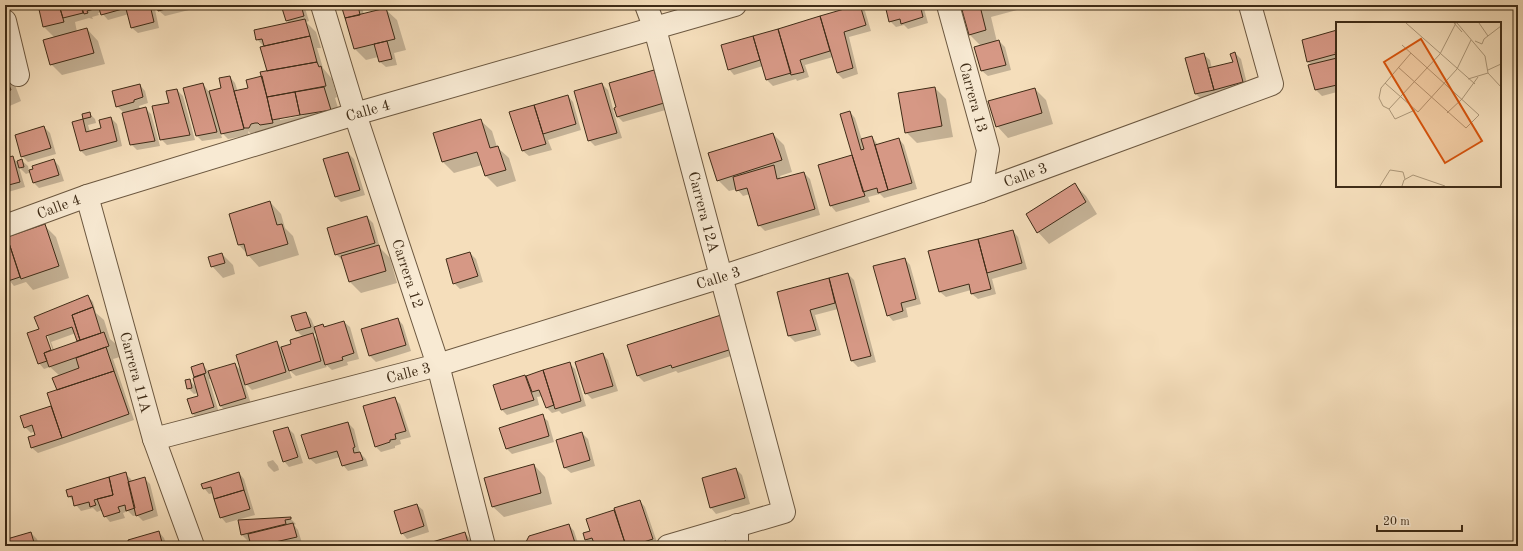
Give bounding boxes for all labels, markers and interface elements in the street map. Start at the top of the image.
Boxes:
inset map [1336,22,1501,187]
street label: Carrera 13 [955,61,989,135]
street label: Calle 4 [344,98,392,125]
street label: Calle 3 [1002,161,1050,191]
street label: Carrera 12A [684,170,721,255]
street label: Calle 4 [35,193,83,223]
street label: Carrera 12 [388,238,425,311]
street label: Calle 3 [695,265,743,293]
street label: Carrera 11A [116,331,153,416]
street label: Calle 3 [385,361,433,387]
scale bar [1377,507,1462,533]
text: 20 m [1383,516,1410,528]

